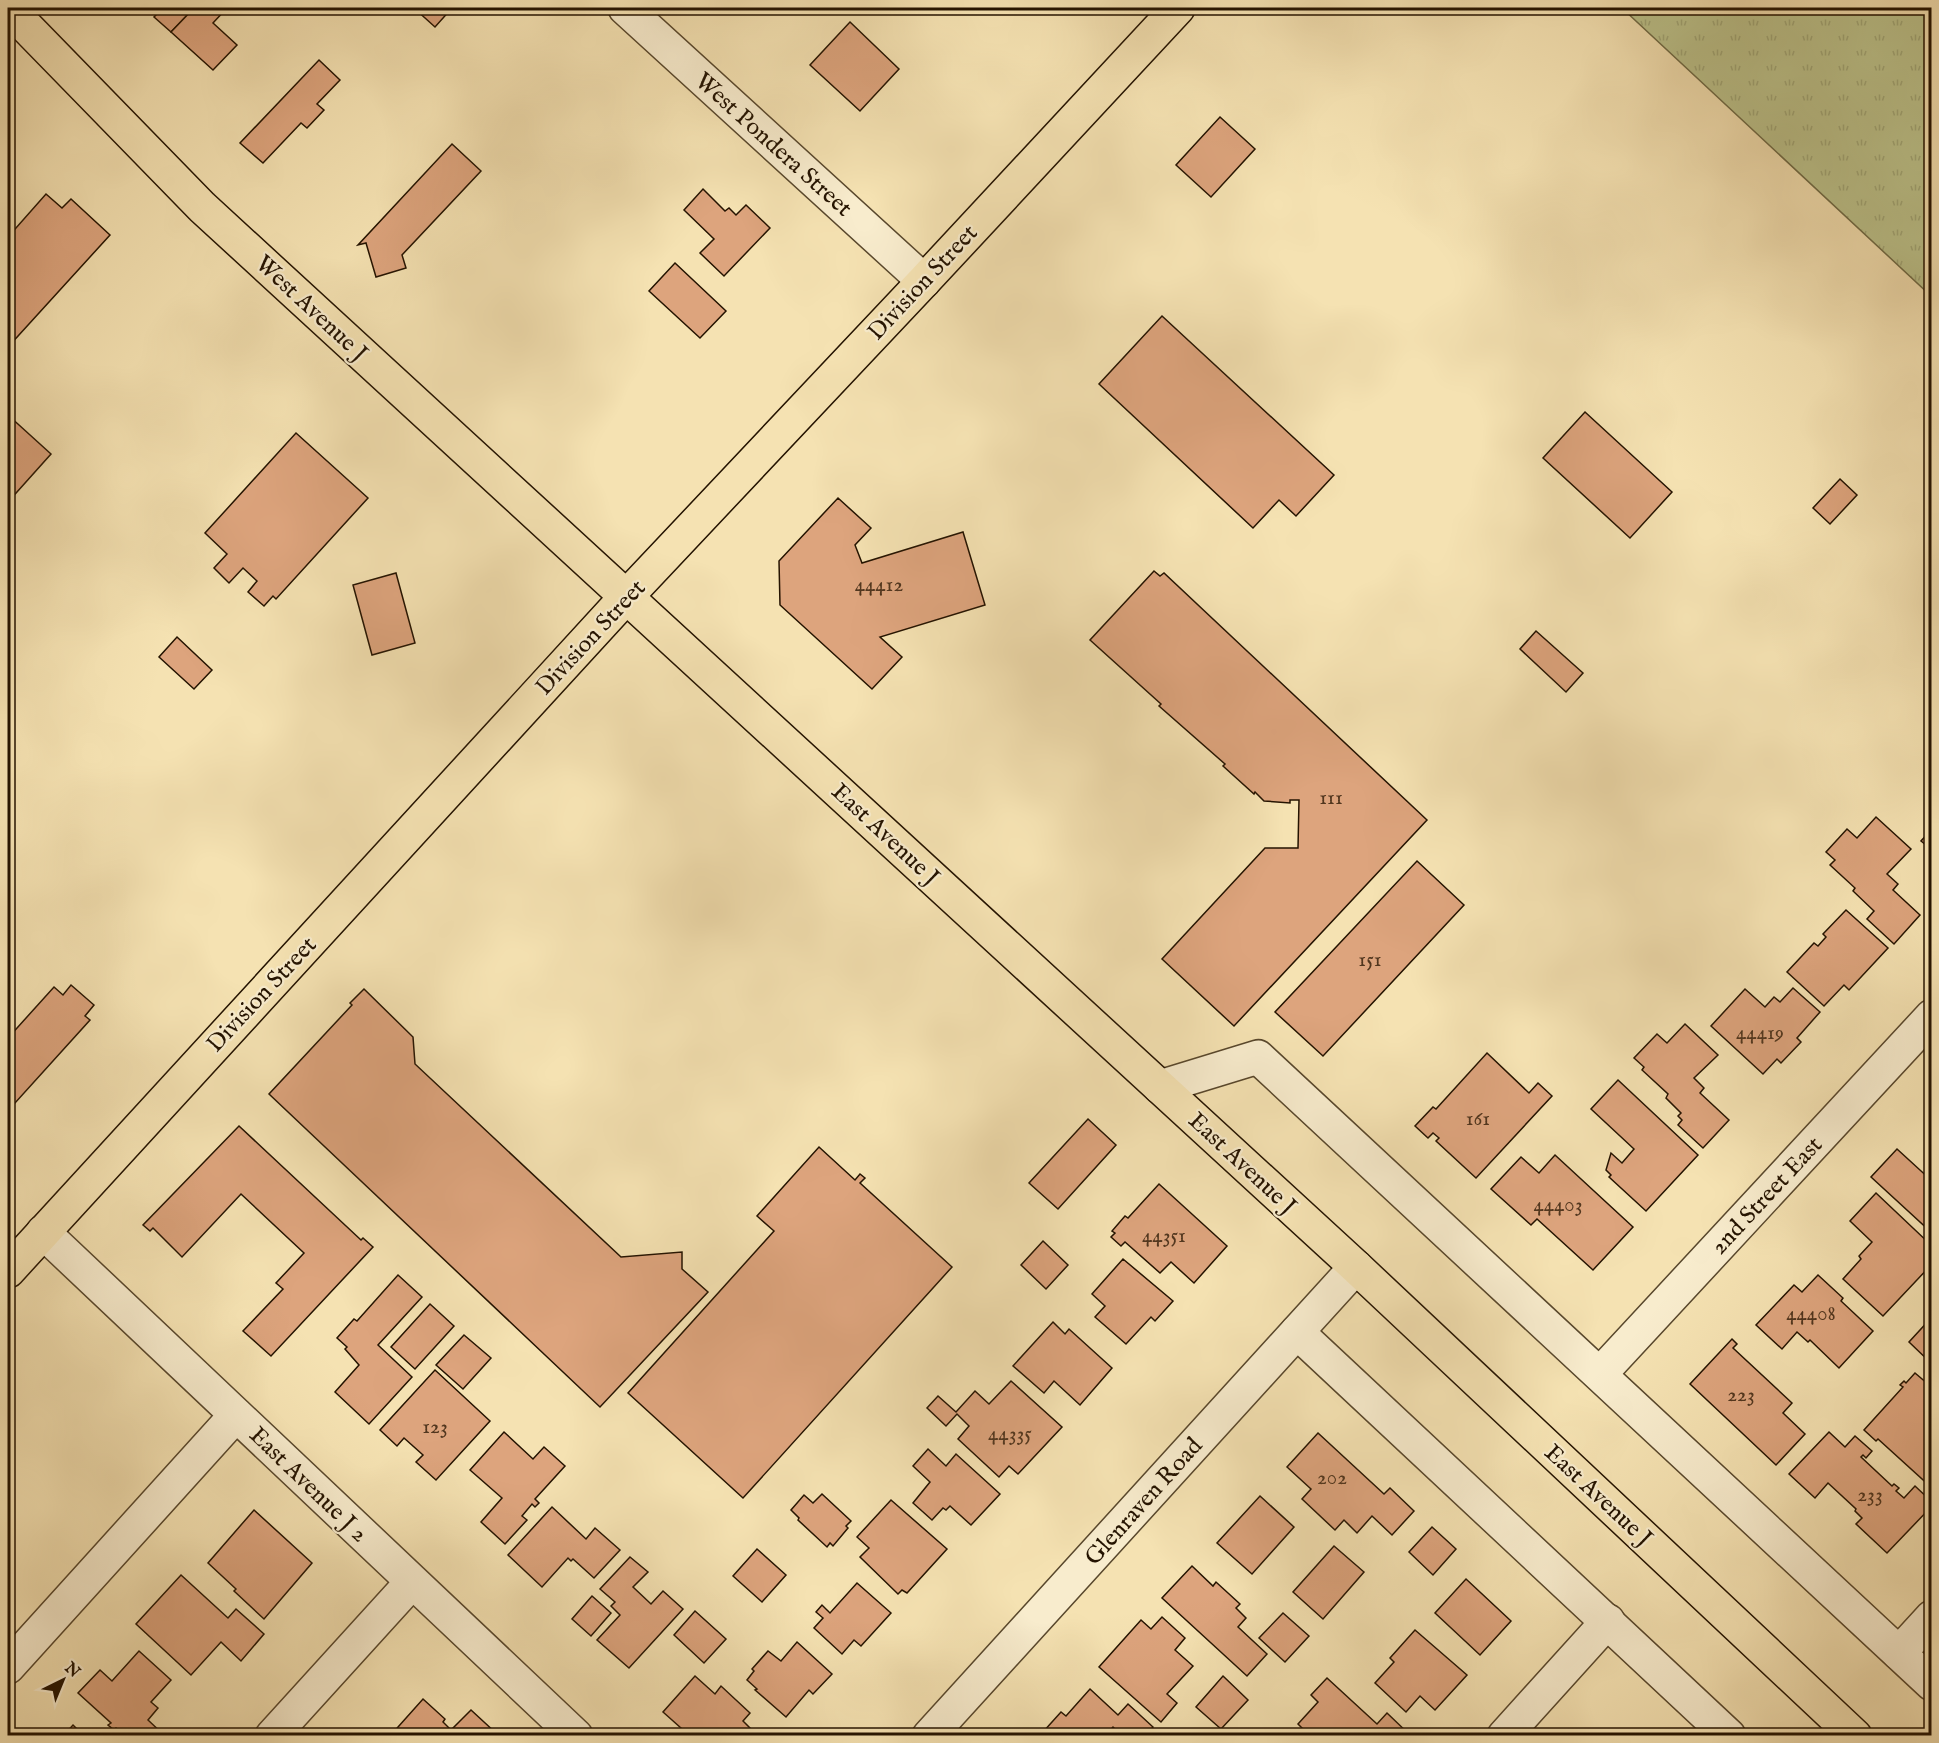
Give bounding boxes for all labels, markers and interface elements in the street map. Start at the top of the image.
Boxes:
street label: West Pondera Street [688,66,858,224]
street label: Division Street [861,218,985,348]
street label: West Avenue J [248,249,374,369]
house number: 44412 [855,572,903,599]
street label: Division Street [529,573,653,703]
street label: East Avenue J [824,777,946,893]
house number: 111 [1319,785,1343,812]
street label: Division Street [200,930,324,1060]
house number: 151 [1358,947,1382,974]
house number: 44419 [1736,1020,1784,1047]
street label: East Avenue J [1181,1106,1303,1222]
house number: 161 [1466,1106,1490,1133]
street label: 2nd Street East [1704,1130,1830,1262]
house number: 44403 [1533,1192,1583,1219]
house number: 44351 [1142,1223,1186,1250]
house number: 44408 [1786,1301,1836,1328]
house number: 223 [1727,1382,1755,1409]
house number: 123 [422,1414,448,1441]
street label: East Avenue J 2 [242,1421,374,1550]
house number: 44335 [988,1421,1032,1448]
street label: Glenraven Road [1078,1431,1210,1573]
street label: East Avenue J [1537,1438,1659,1554]
house number: 202 [1317,1465,1347,1492]
house number: 233 [1857,1482,1883,1509]
north arrow [33,1650,93,1710]
text: N [59,1658,84,1683]

